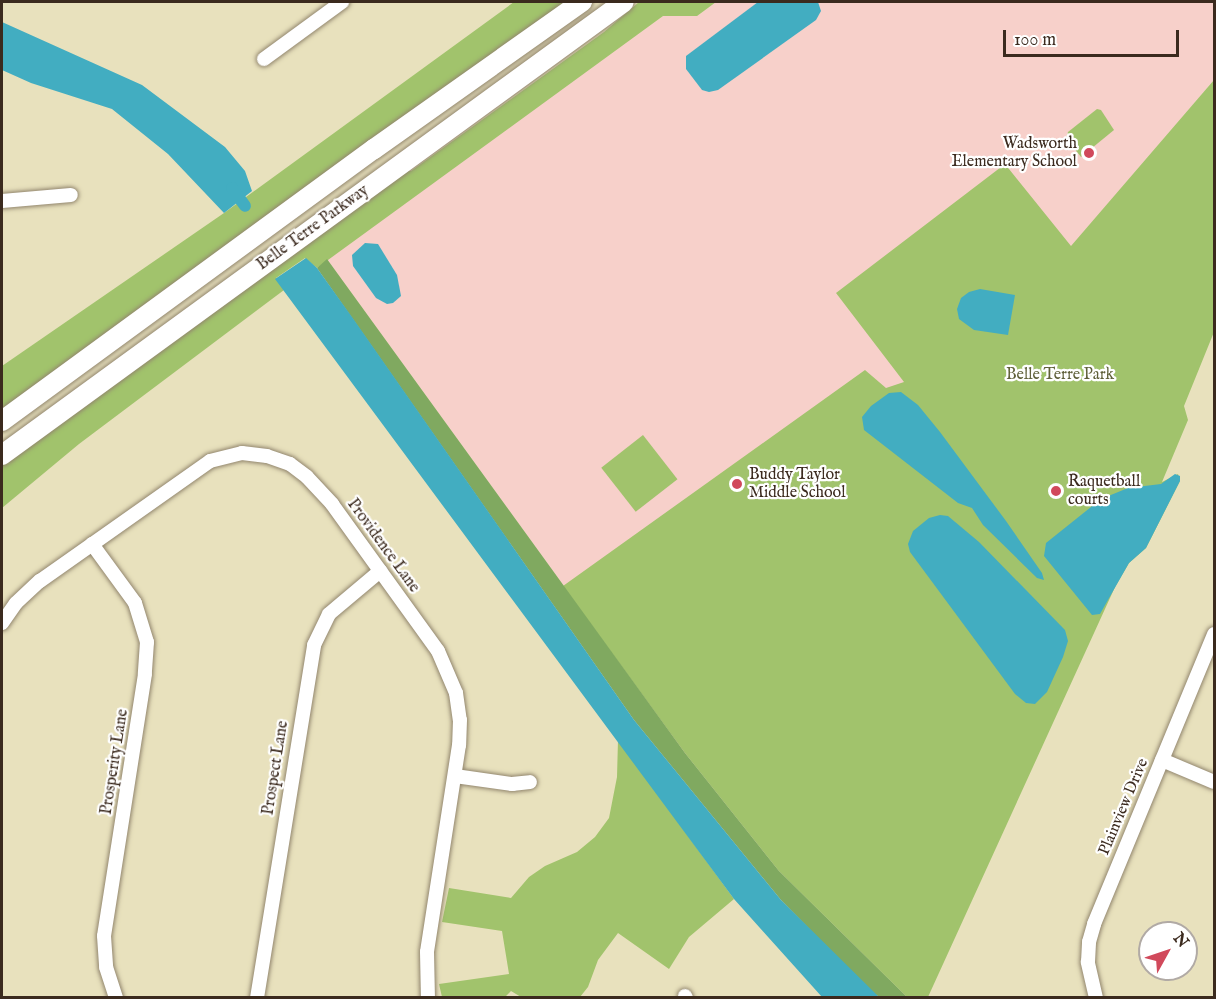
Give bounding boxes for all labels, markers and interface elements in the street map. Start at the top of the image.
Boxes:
scale bar [1006,18,1182,56]
text: 100 m [1014,29,1056,52]
place label: Wadsworth Elementary School [951,134,1077,172]
marker: Wadsworth Elementary School [1082,146,1096,160]
street label: Belle Terre Parkway [254,181,372,275]
park label: Belle Terre Park [1006,365,1114,385]
place label: Buddy Taylor Middle School [749,465,846,503]
place label: Raquetball courts [1068,472,1140,510]
marker: Buddy Taylor Middle School [730,477,744,491]
marker: Raquetball courts [1049,484,1063,498]
street label: Providence Lane [343,495,423,597]
street label: Prosperity Lane [97,708,133,816]
street label: Prospect Lane [259,719,293,817]
street label: Plainview Drive [1095,756,1153,858]
north arrow [1138,921,1198,981]
text: N [1168,929,1192,952]

